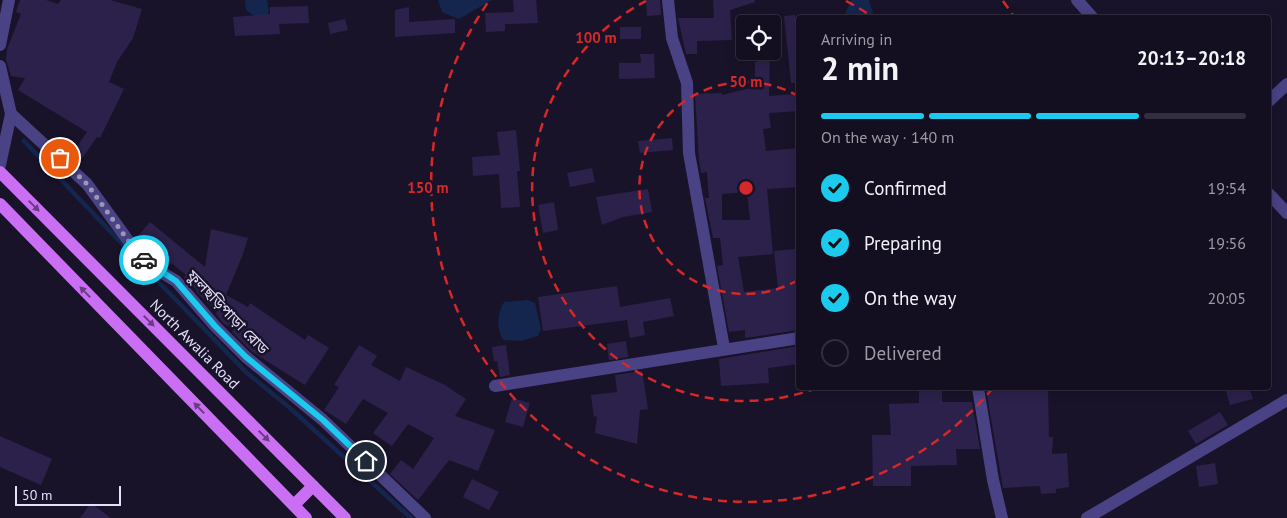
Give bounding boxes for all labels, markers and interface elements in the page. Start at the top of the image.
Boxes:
map controls [736,15,781,60]
button: locate [736,15,781,60]
text: 100 m [575,28,617,47]
text: Arriving in [821,29,892,49]
text: 20:13–20:18 [1137,46,1246,70]
text: 2 min [821,47,899,89]
text: 50 m [730,72,762,91]
text: On the way · 140 m [821,127,954,147]
pin [39,137,81,179]
icon: bag [46,144,74,172]
icon: check [821,174,849,202]
text: Confirmed [864,176,947,200]
text: 150 m [407,178,449,197]
text: 19:54 [1208,178,1246,198]
centre of rings [737,179,755,197]
one-way arrow [28,200,40,212]
icon: check [821,229,849,257]
text: Preparing [864,231,942,255]
text: 19:56 [1208,233,1246,253]
courier [119,235,169,285]
icon: car [130,246,158,274]
street label: ফুলছড়িপাড়া রোড [182,265,273,358]
icon: check [821,284,849,312]
one-way arrow [79,286,91,298]
text: On the way [864,286,956,310]
text: 20:05 [1208,288,1246,308]
street label: North Awalia Road [146,295,244,393]
one-way arrow [143,315,155,327]
text: Delivered [864,341,942,365]
one-way arrow [193,402,205,414]
one-way arrow [258,430,270,442]
pin [345,440,387,482]
icon: home [352,447,380,475]
scale bar [15,483,121,506]
text: 50 m [22,486,52,504]

